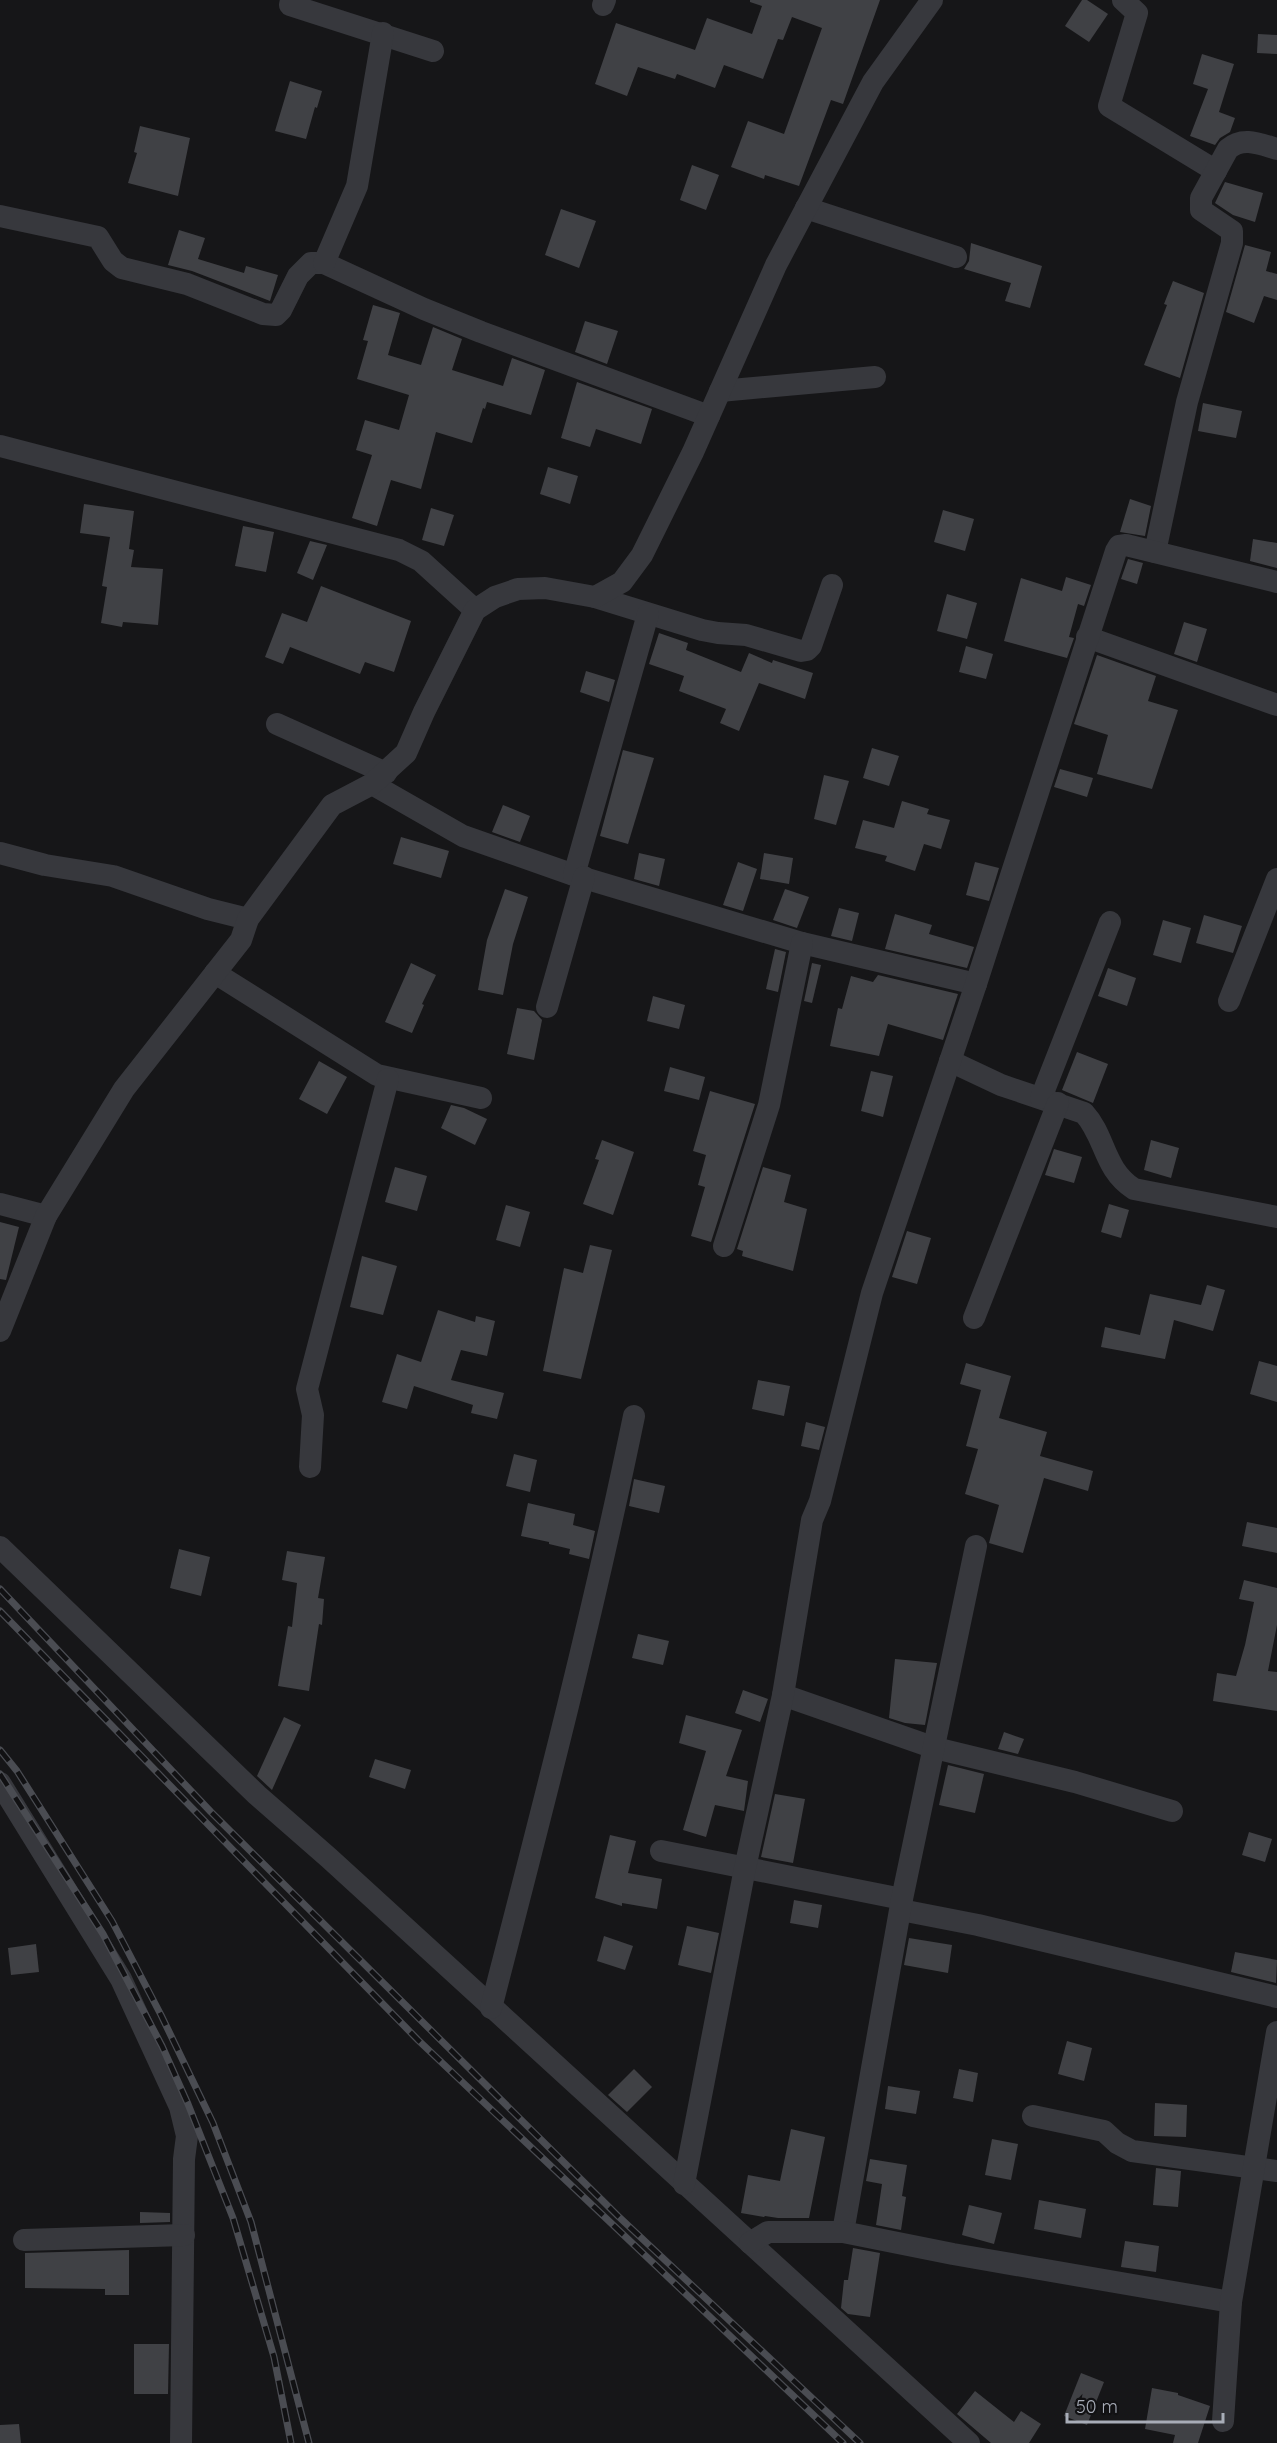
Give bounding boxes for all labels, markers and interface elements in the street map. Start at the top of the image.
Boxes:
scale bar [1067,2386,1223,2424]
text: 50 m [1076,2395,1118,2418]

